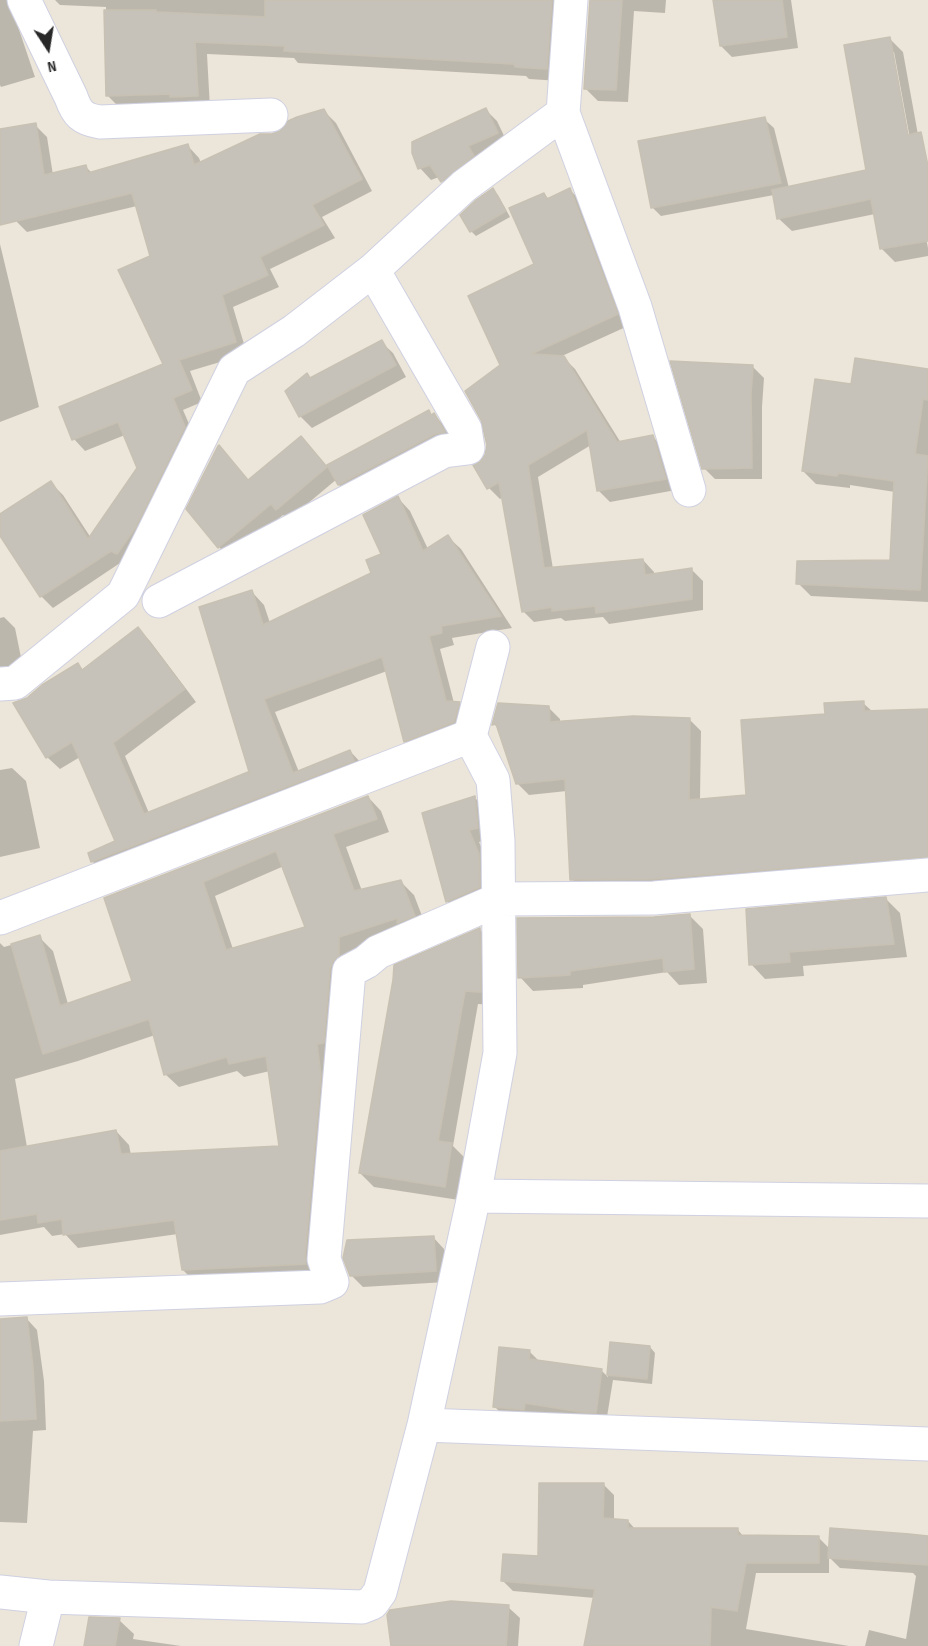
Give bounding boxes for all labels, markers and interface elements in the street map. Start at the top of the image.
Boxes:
north arrow [18,18,78,78]
text: N [46,56,58,76]

